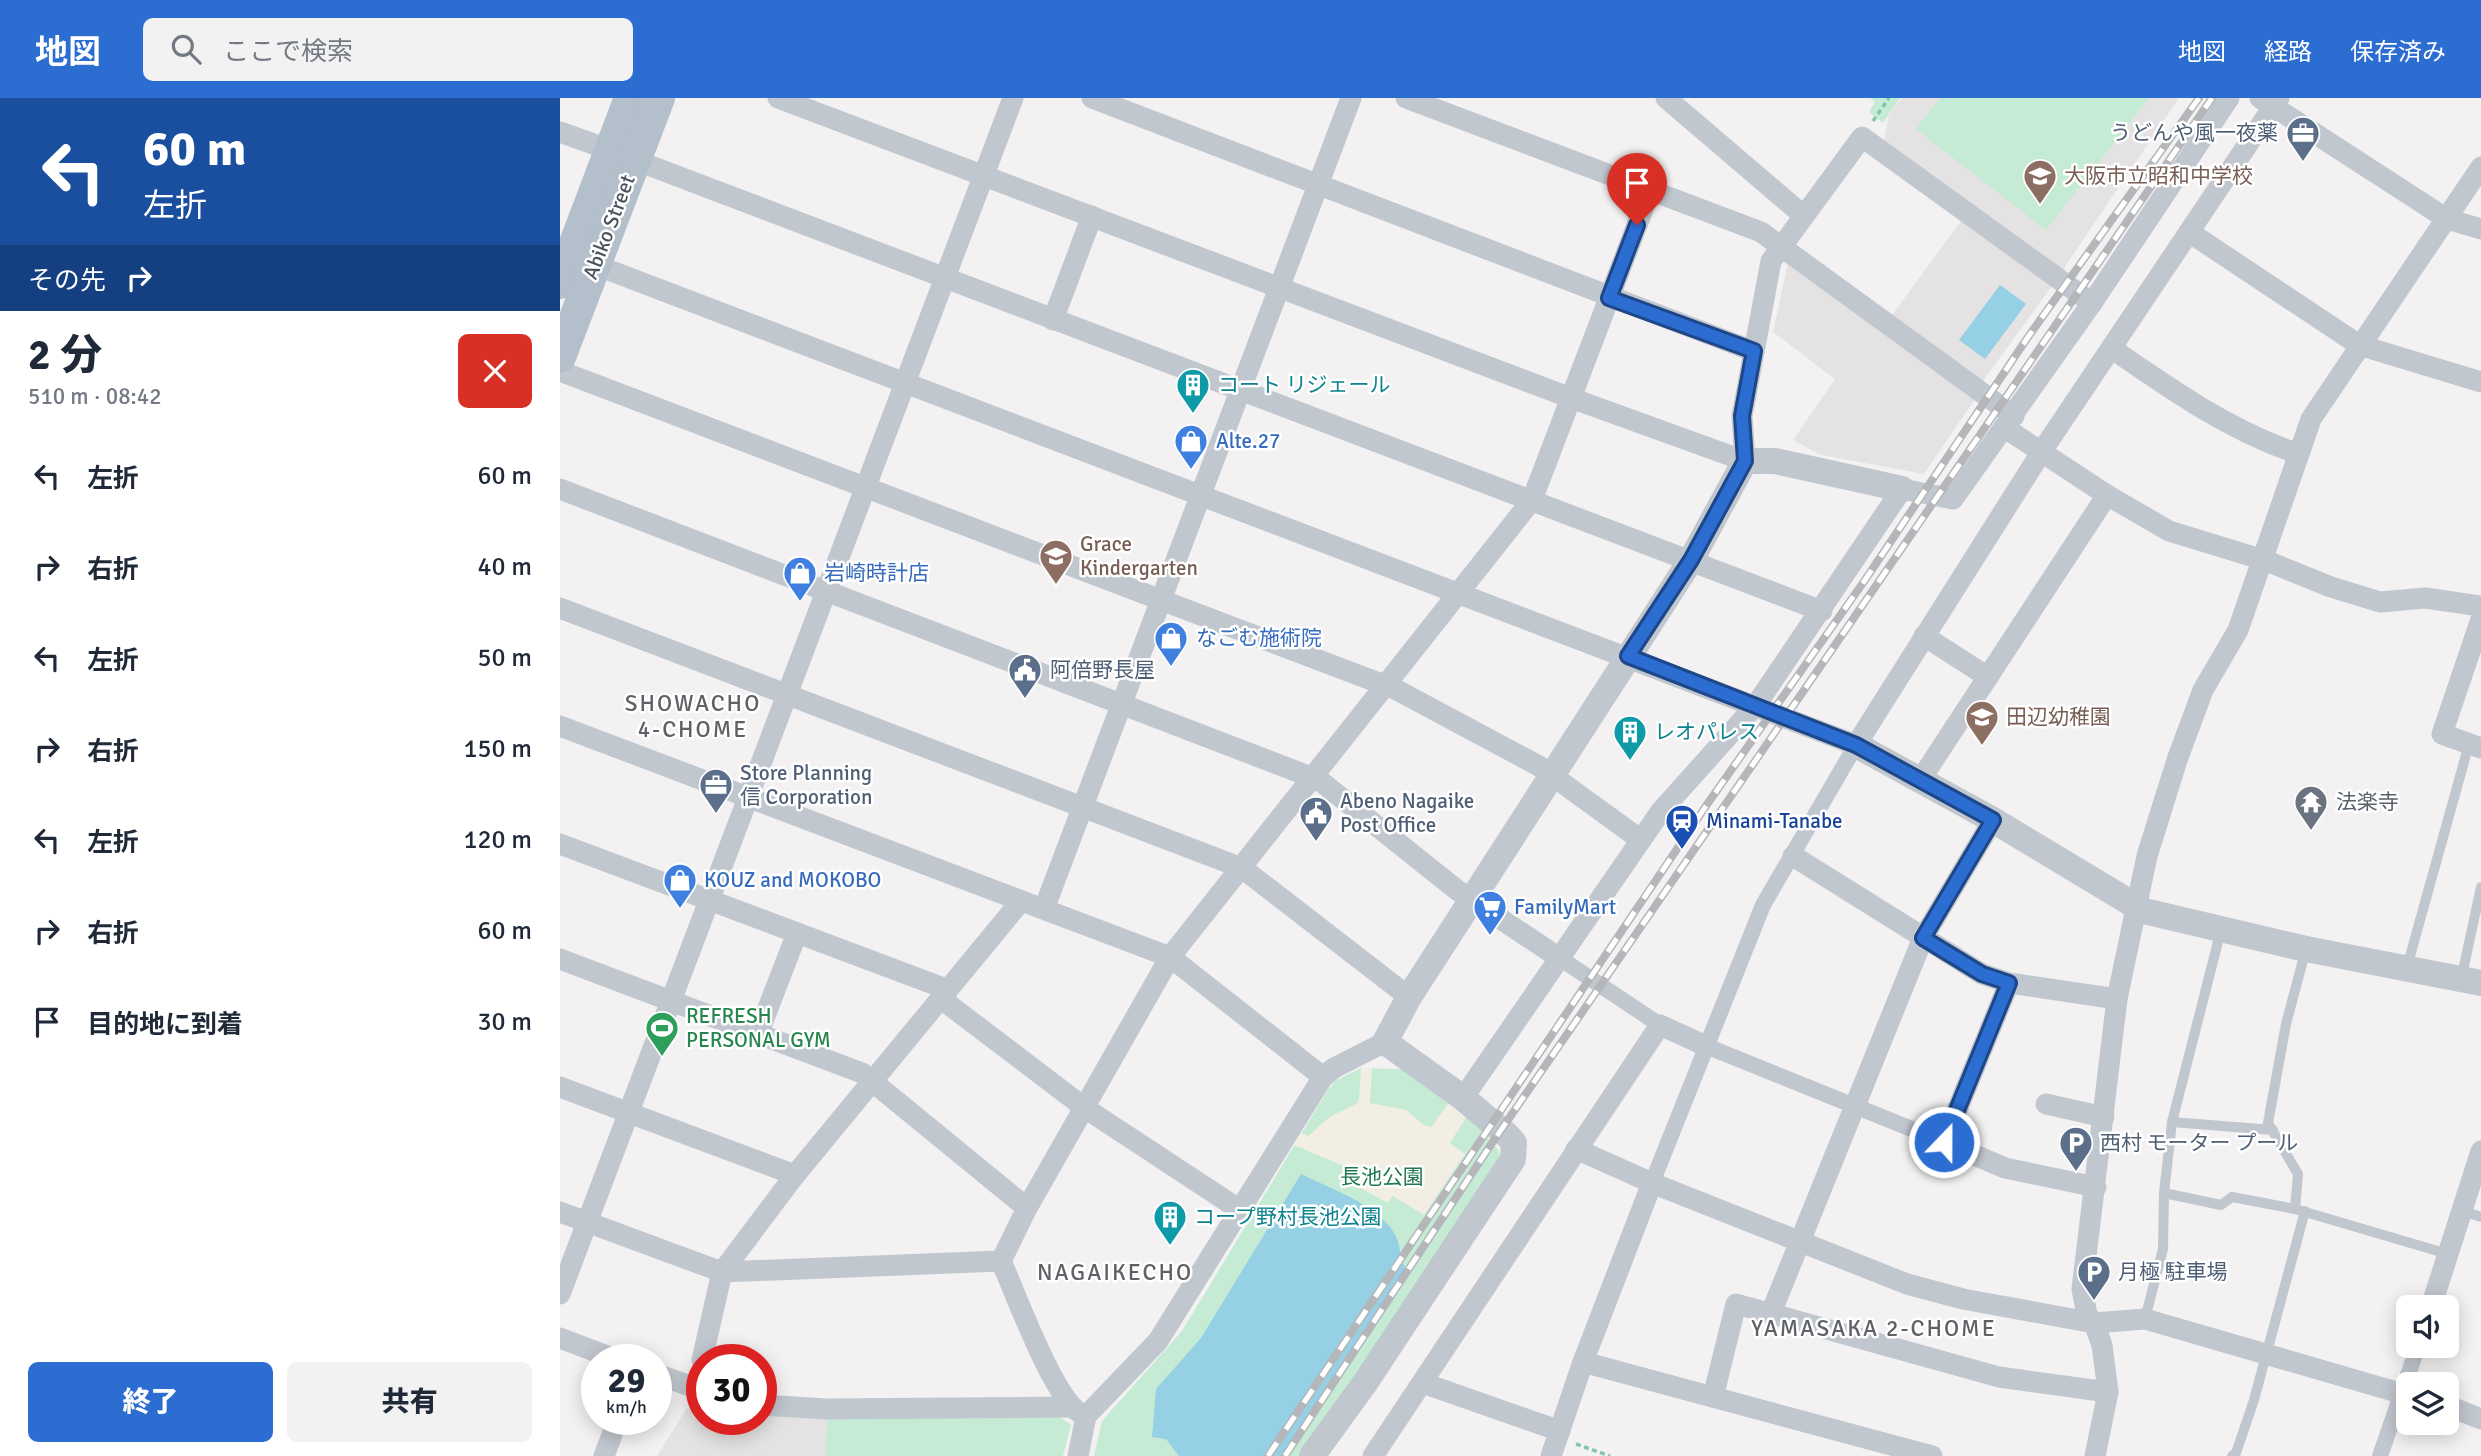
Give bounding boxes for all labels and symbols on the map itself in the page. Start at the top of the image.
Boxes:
office icon: うどんや風一夜薬 [2284,114,2322,163]
place label: うどんや風一夜薬 [2110,120,2278,146]
pin [1607,153,1667,225]
school or university icon: 大阪市立昭和中学校 [2021,157,2059,206]
place label: 大阪市立昭和中学校 [2064,163,2253,189]
street label: Abiko Street [577,171,641,283]
building icon: コート リジェール [1174,366,1212,415]
place label: コート リジェール [1218,372,1391,398]
shop icon: Alte.27 [1172,422,1210,471]
place label: Alte.27 [1216,428,1280,454]
place label: Grace Kindergarten [1080,531,1198,581]
school or university icon: Grace Kindergarten [1037,537,1075,586]
shop icon: 岩崎時計店 [781,554,819,603]
place label: 岩崎時計店 [824,560,929,586]
shop icon: なごむ施術院 [1152,619,1190,668]
place label: なごむ施術院 [1196,625,1322,651]
public building icon: 阿倍野長屋 [1006,651,1044,700]
place label: 阿倍野長屋 [1050,657,1155,683]
district label: SHOWACHO 4-CHOME [625,689,761,744]
school or university icon: 田辺幼稚園 [1963,698,2001,747]
place label: 田辺幼稚園 [2006,704,2111,730]
building icon: レオパレス [1611,713,1649,762]
place label: レオパレス [1654,719,1759,745]
place label: Store Planning 信 Corporation [740,760,872,810]
office icon: Store Planning 信 Corporation [697,766,735,815]
temple icon: 法楽寺 [2292,783,2330,832]
place label: Abeno Nagaike Post Office [1340,788,1474,838]
place label: 法楽寺 [2336,789,2399,815]
public building icon: Abeno Nagaike Post Office [1297,794,1335,843]
station icon: Minami-Tanabe [1663,802,1701,851]
place label: Minami-Tanabe [1706,808,1843,834]
shop icon: KOUZ and MOKOBO [661,861,699,910]
place label: KOUZ and MOKOBO [704,867,881,893]
supermarket icon: FamilyMart [1471,888,1509,937]
place label: FamilyMart [1514,894,1616,920]
place label: REFRESH PERSONAL GYM [686,1003,831,1053]
sports icon: REFRESH PERSONAL GYM [643,1009,681,1058]
position arrow [1907,1105,1981,1179]
parking icon: 西村 モーター プール [2057,1124,2095,1173]
place label: 西村 モーター プール [2100,1130,2298,1156]
park label: 長池公園 [1340,1164,1424,1190]
building icon: コープ野村長池公園 [1151,1198,1189,1247]
place label: コープ野村長池公園 [1194,1204,1382,1230]
parking icon: 月極 駐車場 [2075,1253,2113,1302]
district label: NAGAIKECHO [1037,1258,1193,1287]
place label: 月極 駐車場 [2118,1259,2228,1285]
district label: YAMASAKA 2-CHOME [1751,1314,1997,1343]
speed limit sign: 30 [686,1344,777,1435]

